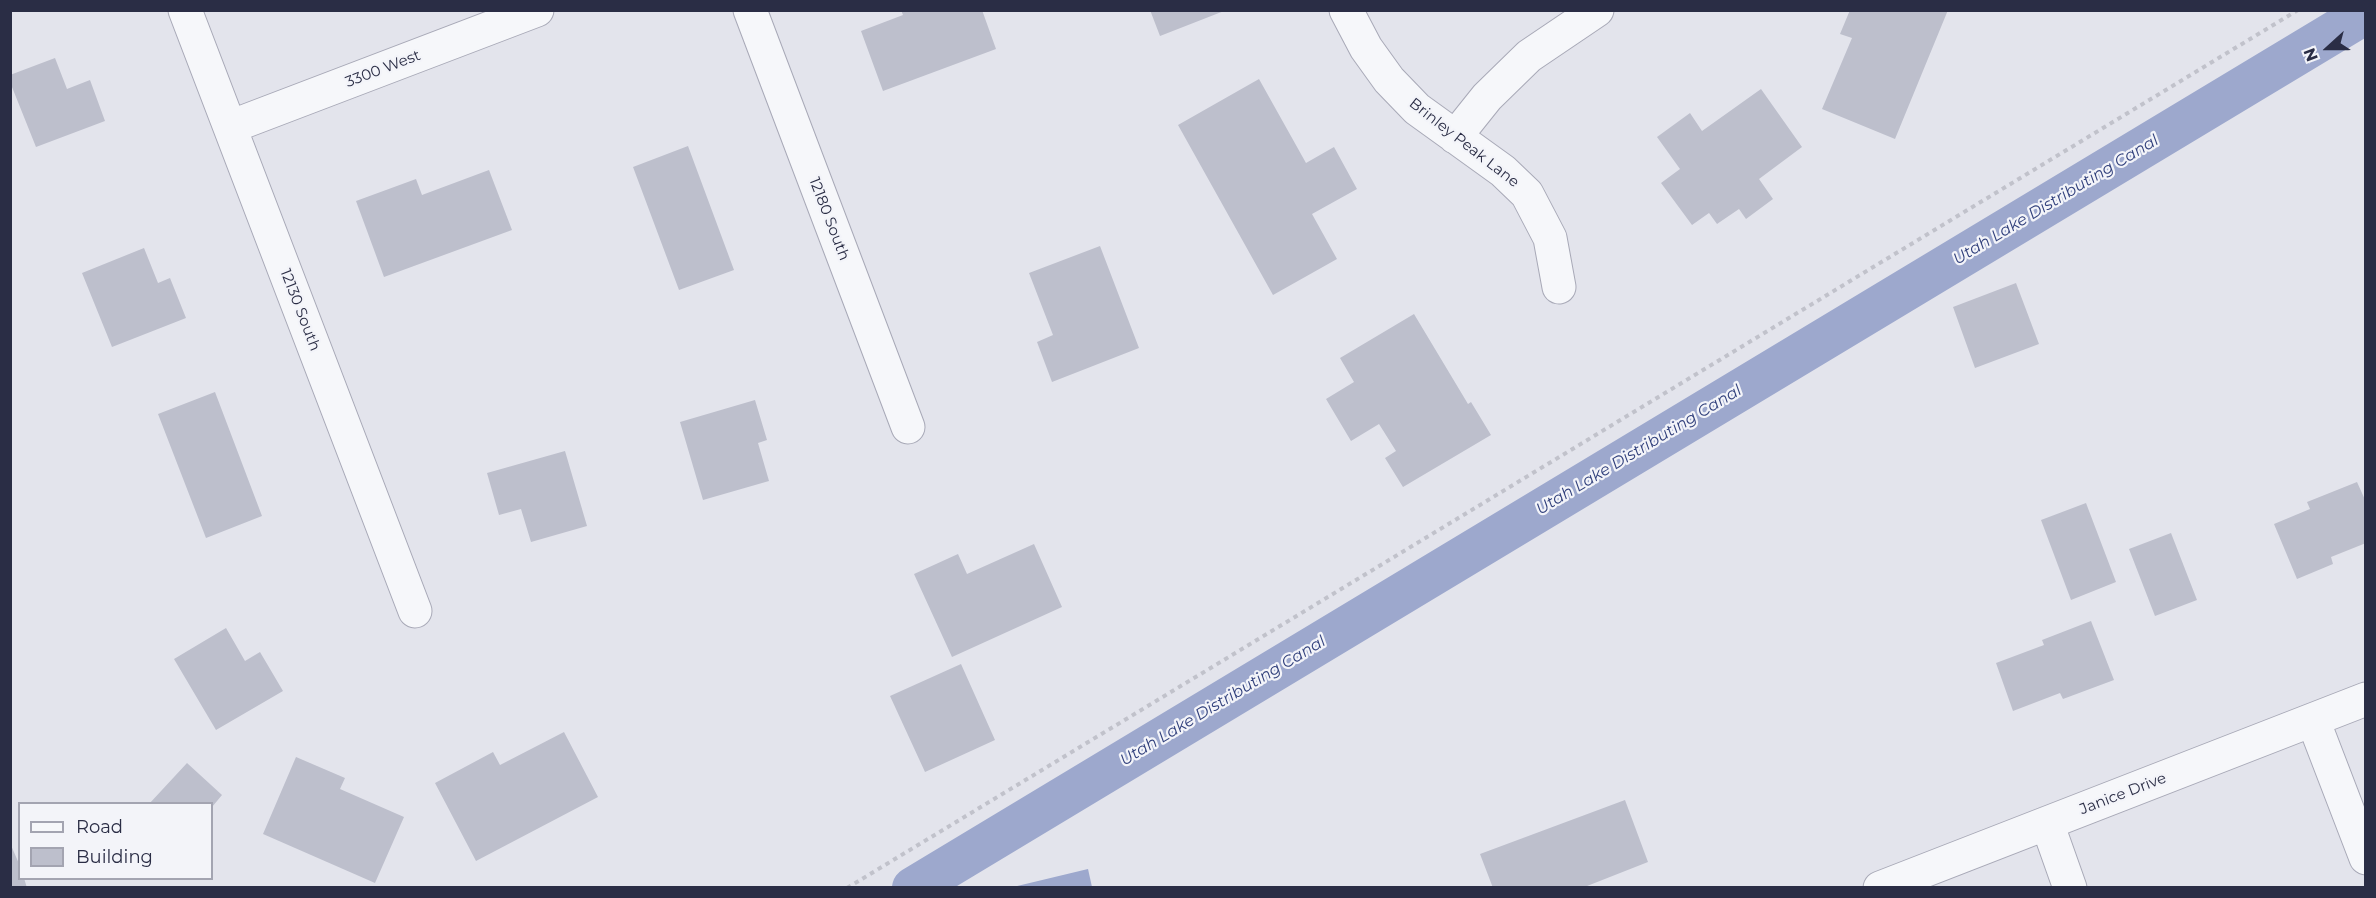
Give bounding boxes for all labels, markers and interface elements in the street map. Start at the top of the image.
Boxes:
north arrow [2298,18,2358,78]
text: N [2300,45,2322,64]
street label: 3300 West [343,46,423,92]
street label: Brinley Peak Lane [1405,95,1523,191]
water label: Utah Lake Distributing Canal [1950,131,2162,269]
street label: 12180 South [805,175,853,263]
street label: 12130 South [276,266,324,354]
water label: Utah Lake Distributing Canal [1533,381,1745,519]
water label: Utah Lake Distributing Canal [1117,632,1329,770]
street label: Janice Drive [2077,769,2169,819]
legend [18,802,213,880]
text: Road [76,816,123,838]
text: Building [76,846,153,868]

